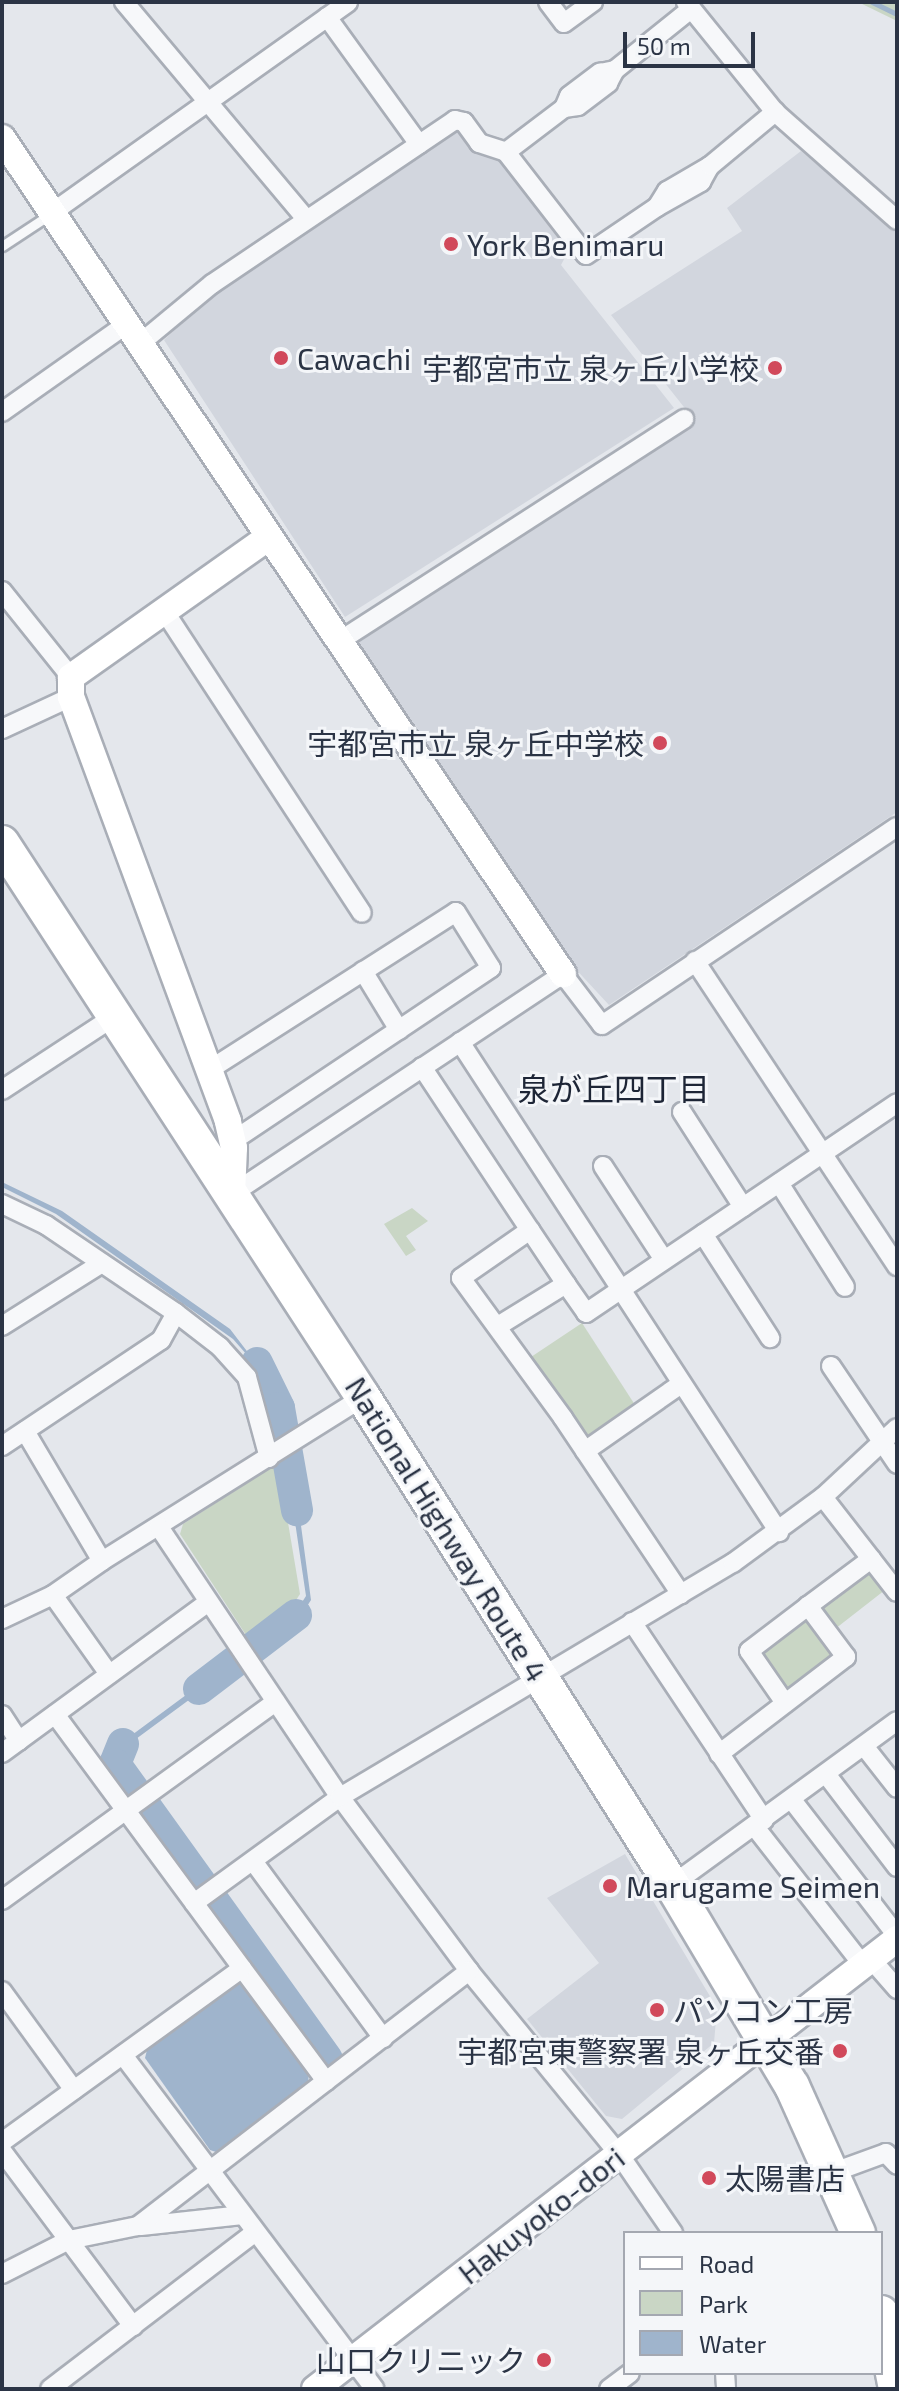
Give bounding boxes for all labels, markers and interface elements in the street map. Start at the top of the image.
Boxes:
scale bar [627,16,759,66]
text: 50 m [637,31,691,60]
place label: York Benimaru [467,226,665,262]
marker: York Benimaru [442,235,460,253]
place label: Cawachi [297,340,411,376]
marker: Cawachi [272,349,290,367]
place label: 宇都宮市立 泉ヶ丘小学校 [422,350,759,386]
marker: 宇都宮市立 泉ヶ丘小学校 [766,359,784,377]
place label: 宇都宮市立 泉ヶ丘中学校 [307,725,644,761]
marker: 宇都宮市立 泉ヶ丘中学校 [651,734,669,752]
district label: 泉が丘四丁目 [518,1069,710,1107]
street label: National Highway Route 4 [338,1370,556,1688]
place label: Marugame Seimen [626,1868,880,1904]
marker: Marugame Seimen [601,1877,619,1895]
place label: パソコン工房 [673,1992,853,2028]
marker: パソコン工房 [648,2001,666,2019]
place label: 宇都宮東警察署 泉ヶ丘交番 [457,2033,824,2069]
marker: 宇都宮東警察署 泉ヶ丘交番 [831,2042,849,2060]
street label: Hakuyoko-dori [451,2139,631,2291]
place label: 太陽書店 [725,2160,845,2196]
marker: 太陽書店 [700,2169,718,2187]
legend [623,2231,883,2375]
text: Road [699,2249,754,2278]
text: Park [699,2289,748,2318]
text: Water [699,2329,766,2358]
place label: 山口クリニック [316,2342,526,2378]
marker: 山口クリニック [533,2349,555,2371]

